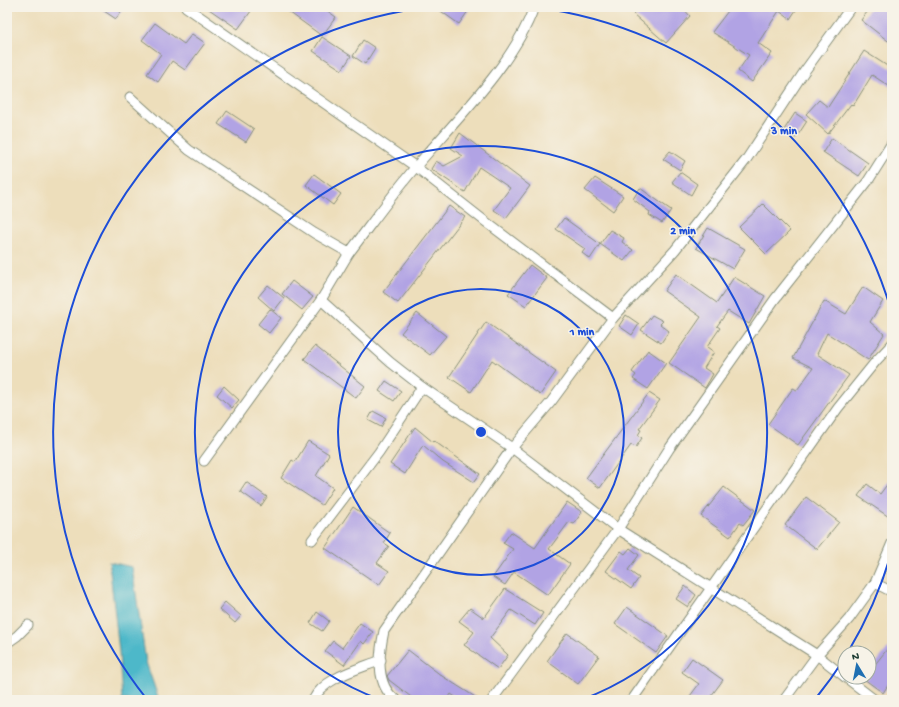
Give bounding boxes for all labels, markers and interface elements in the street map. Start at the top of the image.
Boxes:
text: 3 min [770,125,797,139]
text: 2 min [670,225,696,239]
text: 1 min [569,326,595,340]
centre of rings [474,425,488,439]
north arrow [837,645,877,685]
text: N [851,651,860,664]

